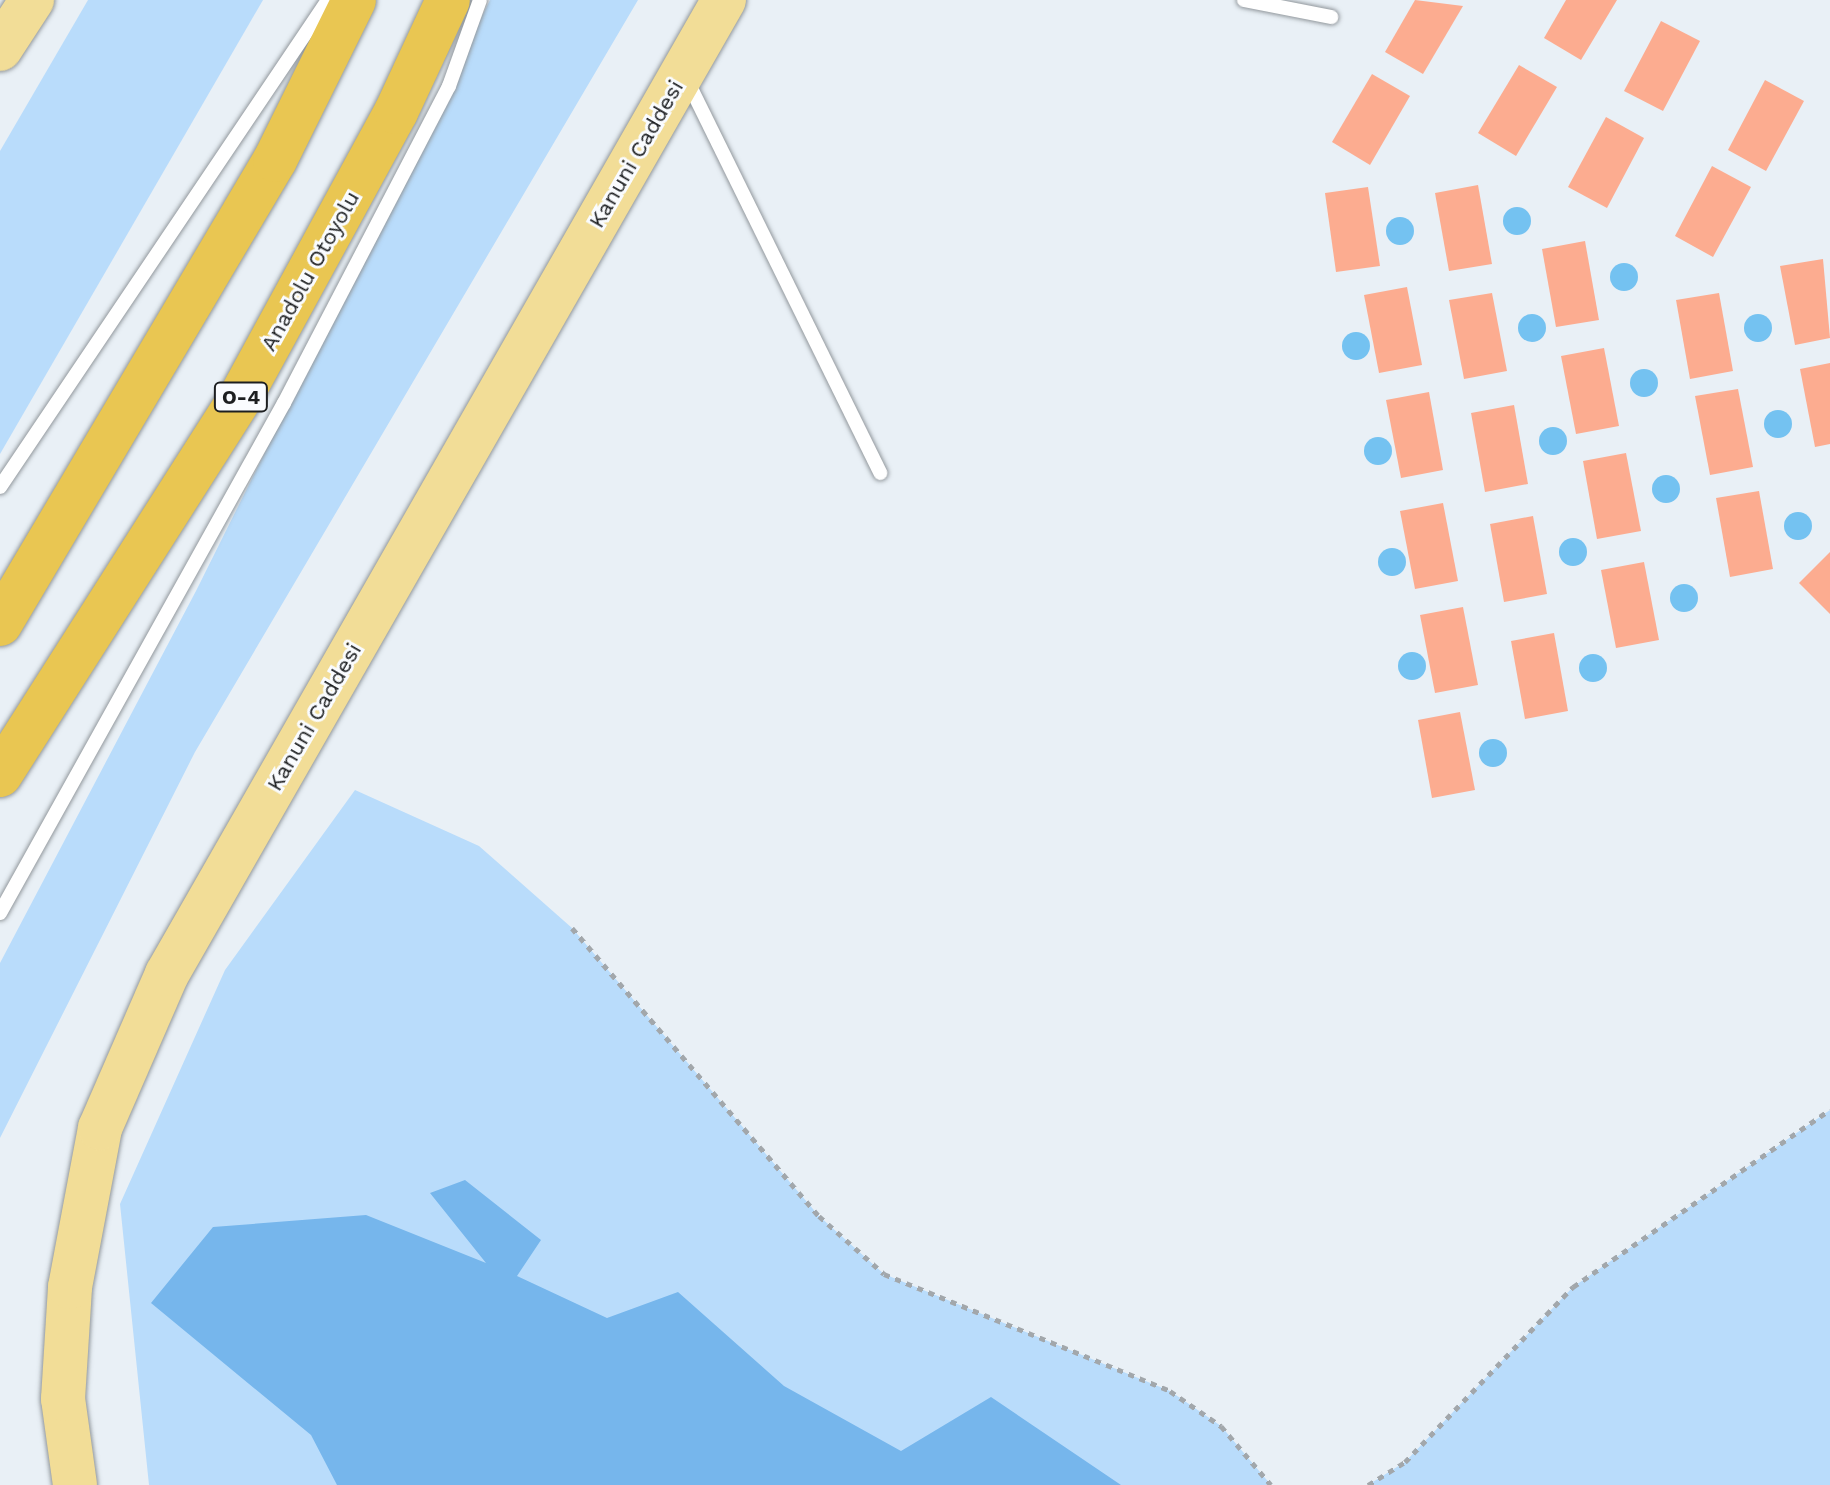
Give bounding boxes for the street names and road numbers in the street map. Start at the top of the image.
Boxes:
street label: Kanuni Caddesi [583,76,689,232]
street label: Anadolu Otoyolu [255,186,365,356]
road number: O-4 [213,381,269,413]
street label: Kanuni Caddesi [261,639,367,795]

